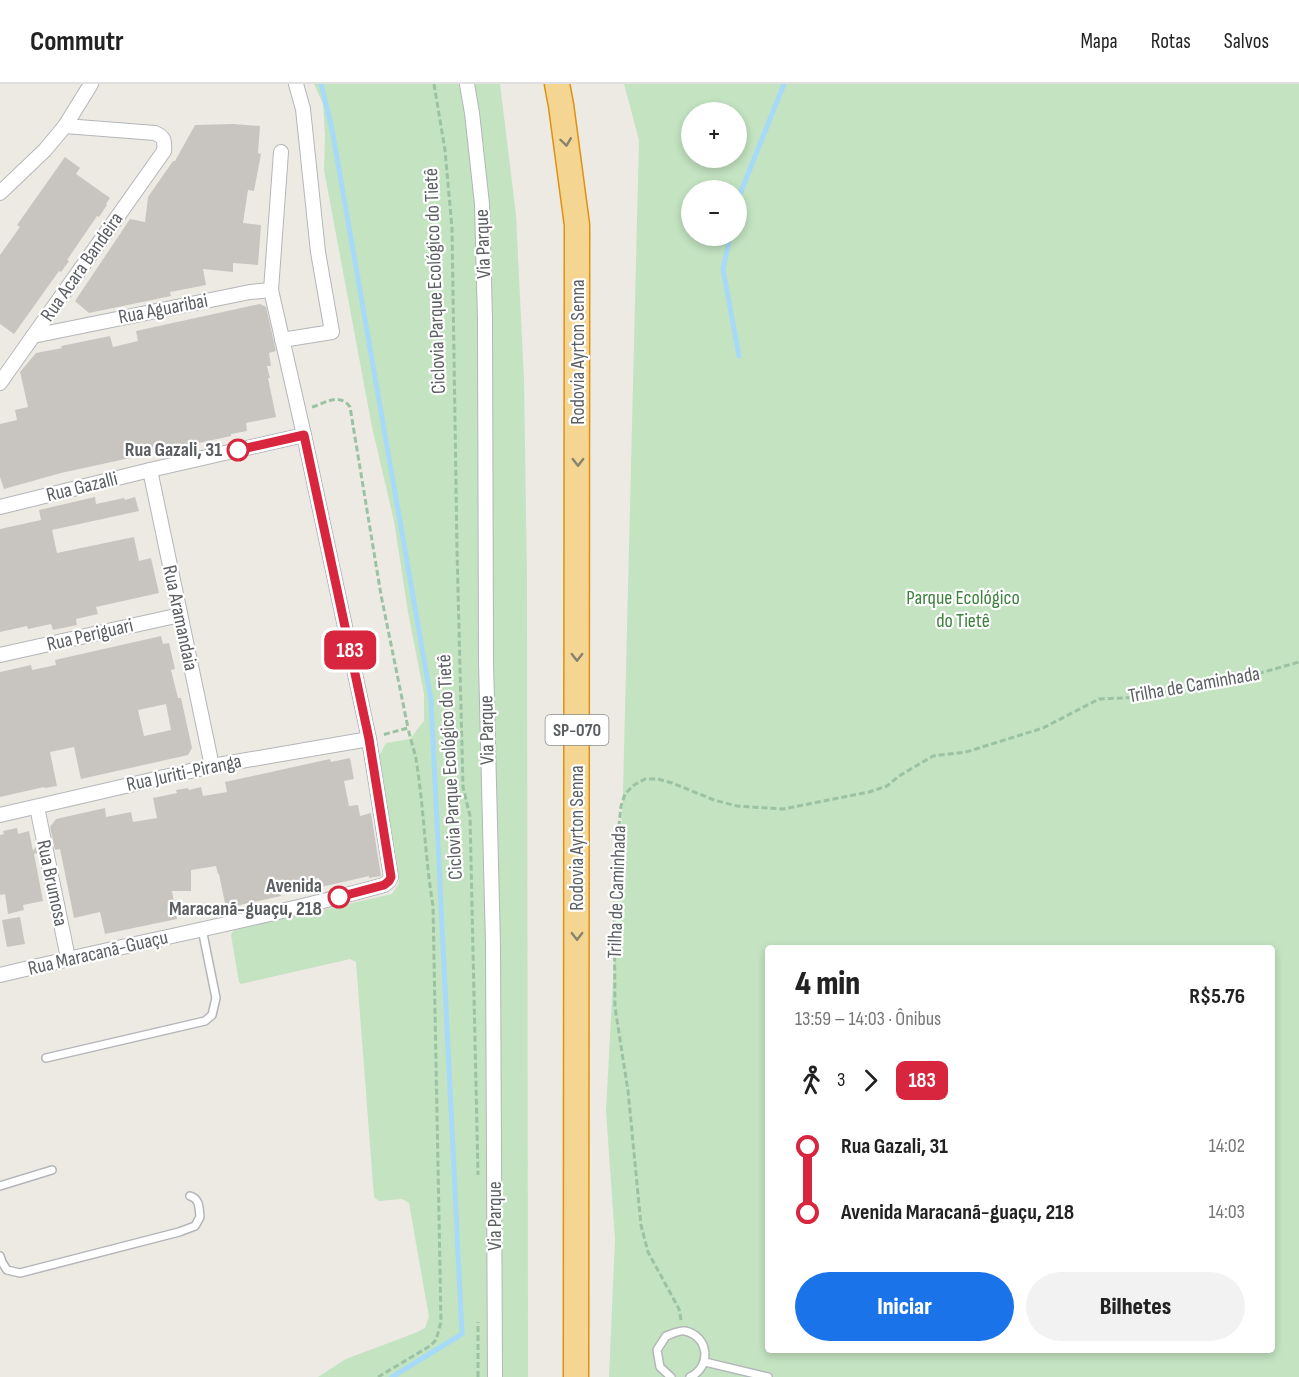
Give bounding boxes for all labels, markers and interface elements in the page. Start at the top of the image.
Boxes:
text: Commutr [30,25,124,58]
text: Mapa [1080,29,1118,54]
text: Rotas [1151,29,1191,54]
text: Salvos [1224,29,1269,54]
map controls [681,102,747,246]
button: + [681,102,747,168]
one-way arrow [559,137,571,146]
street label: Ciclovia Parque Ecológico do Tietê [419,168,451,394]
button: − [681,180,747,246]
street label: Rua Acara Bandeira [36,208,128,326]
street label: Via Parque [470,209,496,279]
street label: Rodovia Ayrton Senna [566,279,590,425]
street label: Rua Aguaribai [116,289,210,329]
place label: Rua Gazali, 31 [125,438,222,462]
marker: Rua Gazali, 31 [227,439,249,461]
one-way arrow [572,457,584,466]
street label: Rua Gazalli [44,467,120,507]
street label: Rua Aramandaia [157,563,203,673]
park label: Parque Ecológico do Tietê [906,586,1020,633]
street label: Rua Periguari [44,613,136,657]
line badge: 183 [316,630,385,670]
text: 183 [336,638,364,663]
one-way arrow [571,652,583,661]
street label: Ciclovia Parque Ecológico do Tietê [432,654,468,880]
street label: Trilha de Caminhada [1126,662,1262,708]
street label: Via Parque [474,695,500,765]
road number: SP-070 [546,715,608,745]
street label: Rua Juriti-Piranga [124,749,244,797]
street label: Rodovia Ayrton Senna [565,765,589,911]
street label: Trilha de Caminhada [603,825,631,959]
street label: Rua Brumosa [31,838,73,928]
place label: Avenida Maracanã-guaçu, 218 [169,874,322,921]
marker: Avenida Maracanã-guaçu, 218 [328,886,350,908]
street label: Rua Maracanã-Guaçu [26,925,170,981]
one-way arrow [571,931,583,940]
text: 4 min [795,964,860,1004]
text: R$5.76 [1189,983,1245,1010]
text: 13:59 – 14:03 · Ônibus [795,1007,941,1031]
icon: walk [795,1064,828,1097]
icon: forward [854,1064,887,1097]
text: 3 [837,1068,845,1092]
text: 183 [908,1068,936,1093]
text: Rua Gazali, 31 [841,1133,948,1160]
text: 14:02 [1209,1134,1245,1158]
street label: Via Parque [483,1181,507,1251]
text: Avenida Maracanã-guaçu, 218 [841,1199,1074,1226]
text: 14:03 [1209,1200,1245,1224]
button: Iniciar [795,1272,1014,1341]
button: Bilhetes [1026,1272,1245,1341]

